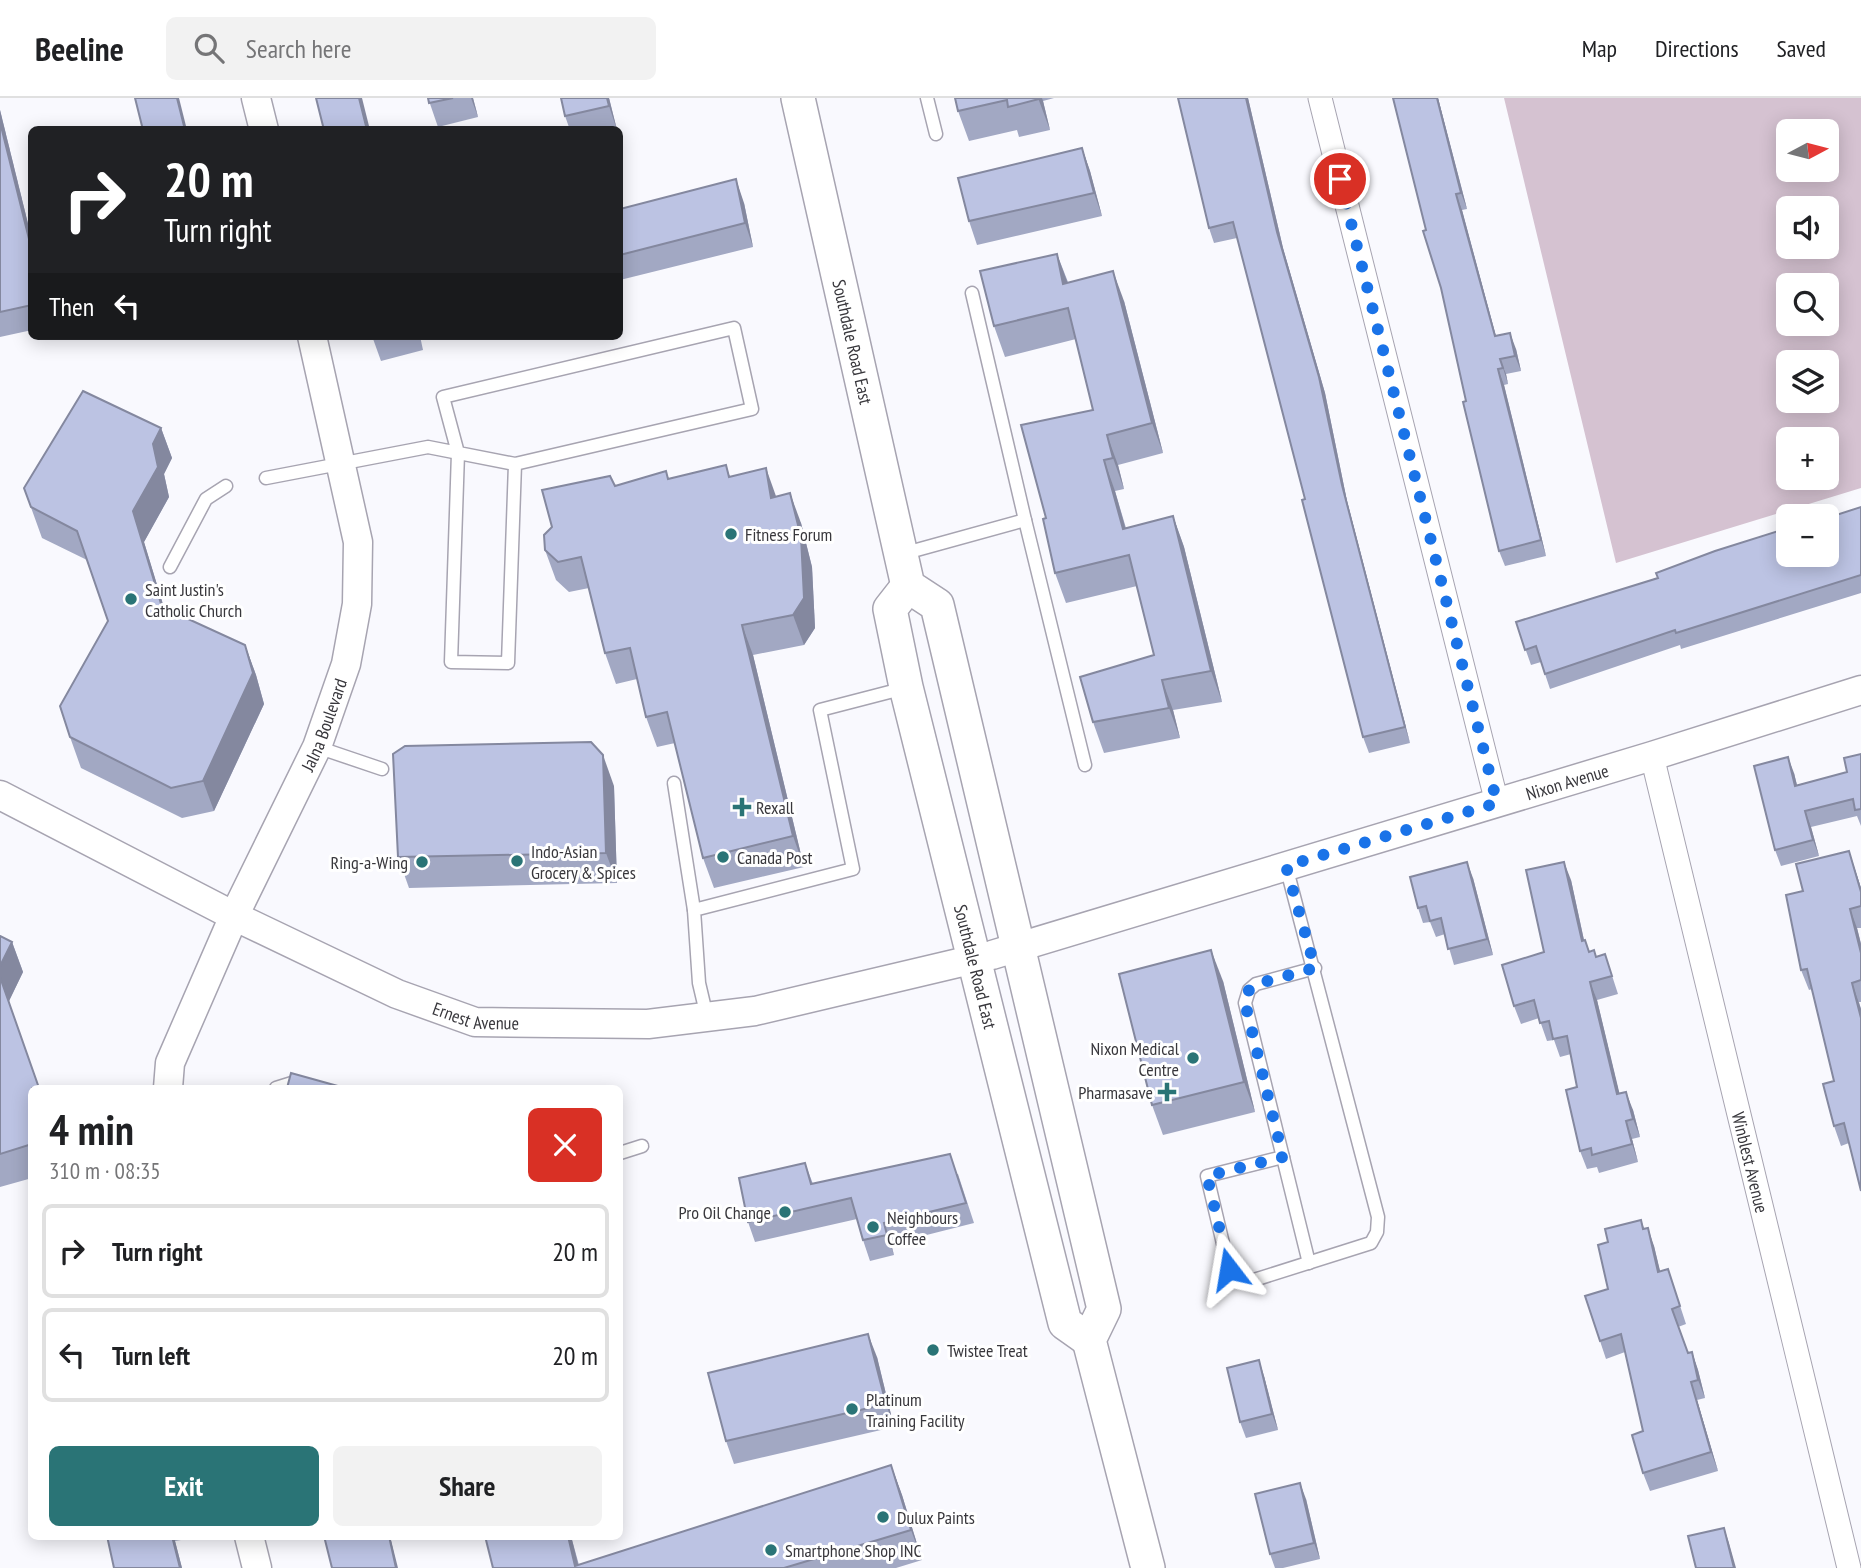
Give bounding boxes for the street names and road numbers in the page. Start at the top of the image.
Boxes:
street label: Southdale Road East [828,277,878,407]
street label: Jalna Boulevard [295,675,352,776]
street label: Nixon Avenue [1523,758,1611,805]
street label: Southdale Road East [949,902,1002,1031]
street label: Ernest Avenue [430,996,519,1034]
street label: Winblest Avenue [1727,1109,1774,1215]

